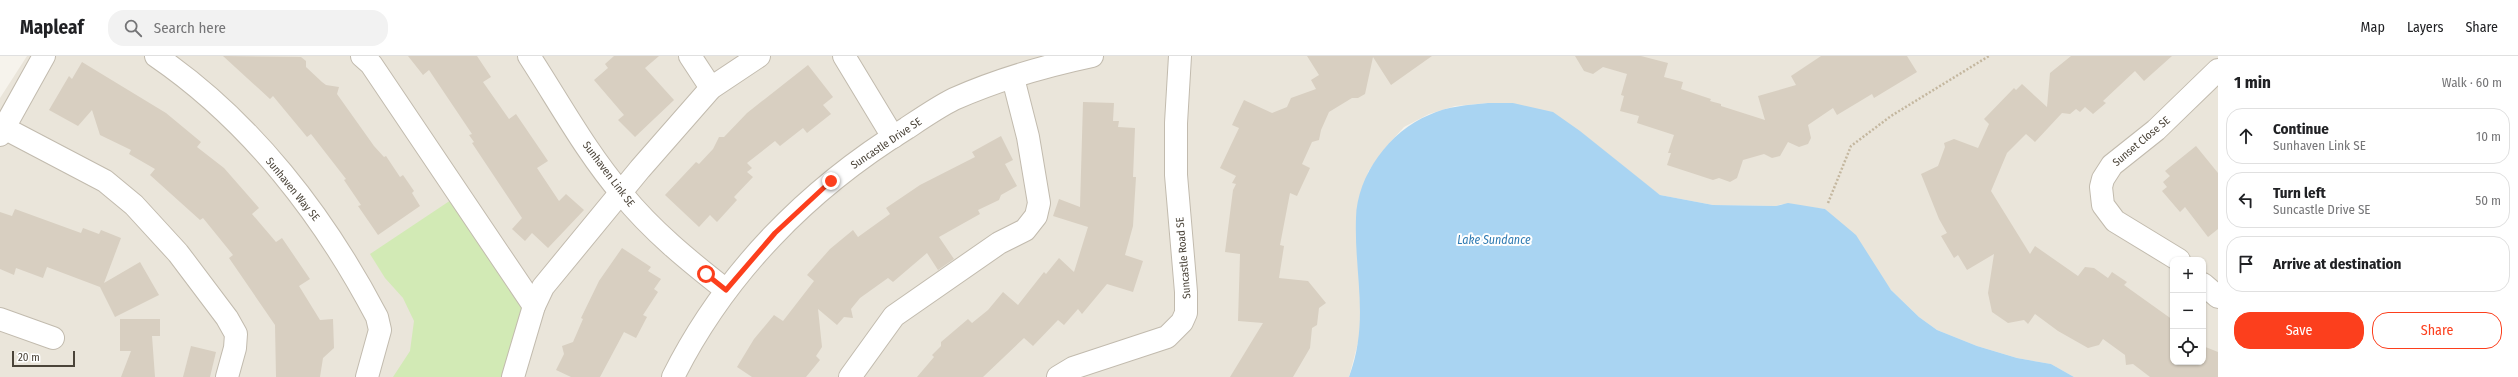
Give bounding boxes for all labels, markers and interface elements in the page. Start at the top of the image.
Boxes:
search box [108,10,388,46]
text: Mapleaf [20,16,84,39]
icon: search [122,17,144,39]
text: Search here [154,19,226,37]
text: Map [2361,19,2385,36]
text: Layers [2407,19,2443,36]
text: Share [2465,19,2498,36]
text: 1 min [2234,72,2271,93]
text: Walk · 60 m [2442,75,2502,90]
street label: Sunset Close SE [2110,114,2173,169]
street label: Suncastle Drive SE [848,115,924,172]
text: Continue [2273,120,2329,138]
icon: ahead [2235,125,2257,147]
text: 10 m [2476,129,2501,144]
text: Sunhaven Link SE [2273,138,2366,153]
street label: Sunhaven Link SE [580,139,637,210]
street label: Sunhaven Way SE [263,155,322,224]
route end [822,172,840,190]
text: Turn left [2273,184,2326,202]
icon: left [2235,189,2257,211]
text: 50 m [2475,193,2501,208]
text: Suncastle Drive SE [2273,202,2370,217]
street label: Suncastle Road SE [1173,217,1194,299]
water label: Lake Sundance [1457,233,1531,247]
icon: arrive [2235,253,2257,275]
text: Arrive at destination [2273,255,2401,273]
map controls [2170,257,2206,365]
button: + [2170,257,2206,293]
route start [697,265,715,283]
button: − [2170,293,2206,329]
button: Save [2234,312,2364,349]
button: Share [2372,312,2502,349]
button: locate [2170,329,2206,365]
scale bar [12,349,75,368]
text: 20 m [18,351,40,364]

